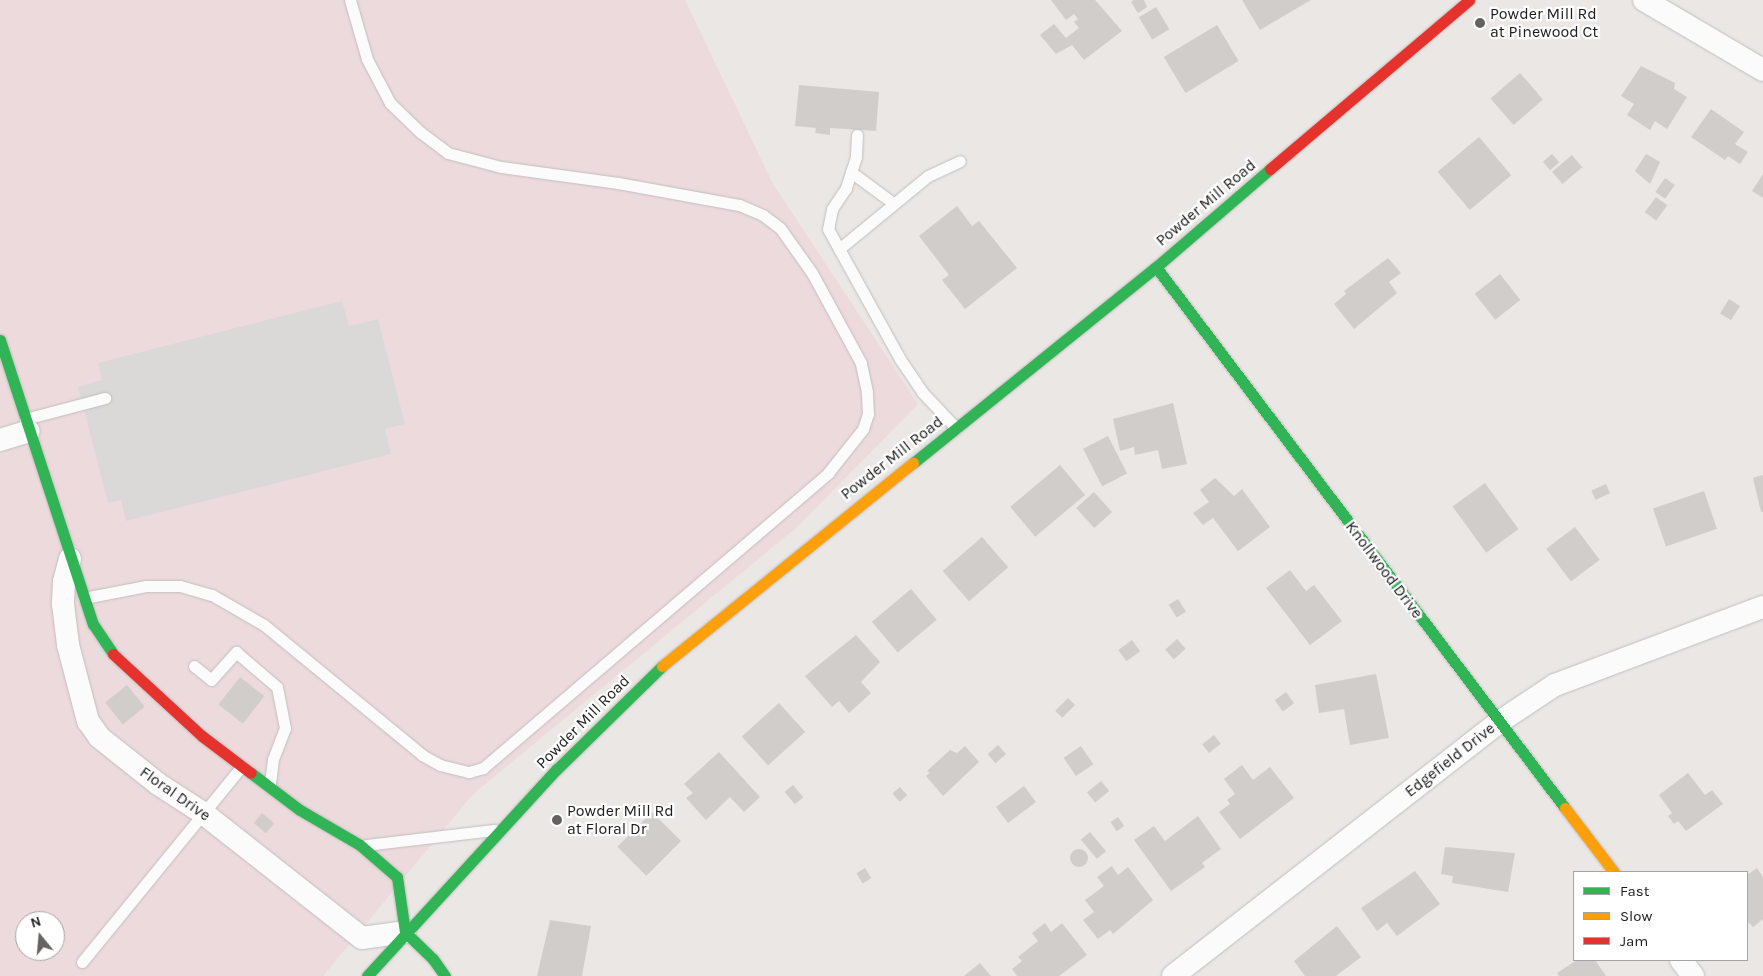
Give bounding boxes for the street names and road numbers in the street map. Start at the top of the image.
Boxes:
street label: Powder Mill Road [1152,156,1260,250]
street label: Powder Mill Road [837,412,947,504]
street label: Knollwood Drive [1341,518,1427,622]
street label: Powder Mill Road [532,671,634,773]
street label: Edgefield Drive [1401,719,1499,801]
street label: Floral Drive [136,763,214,825]

